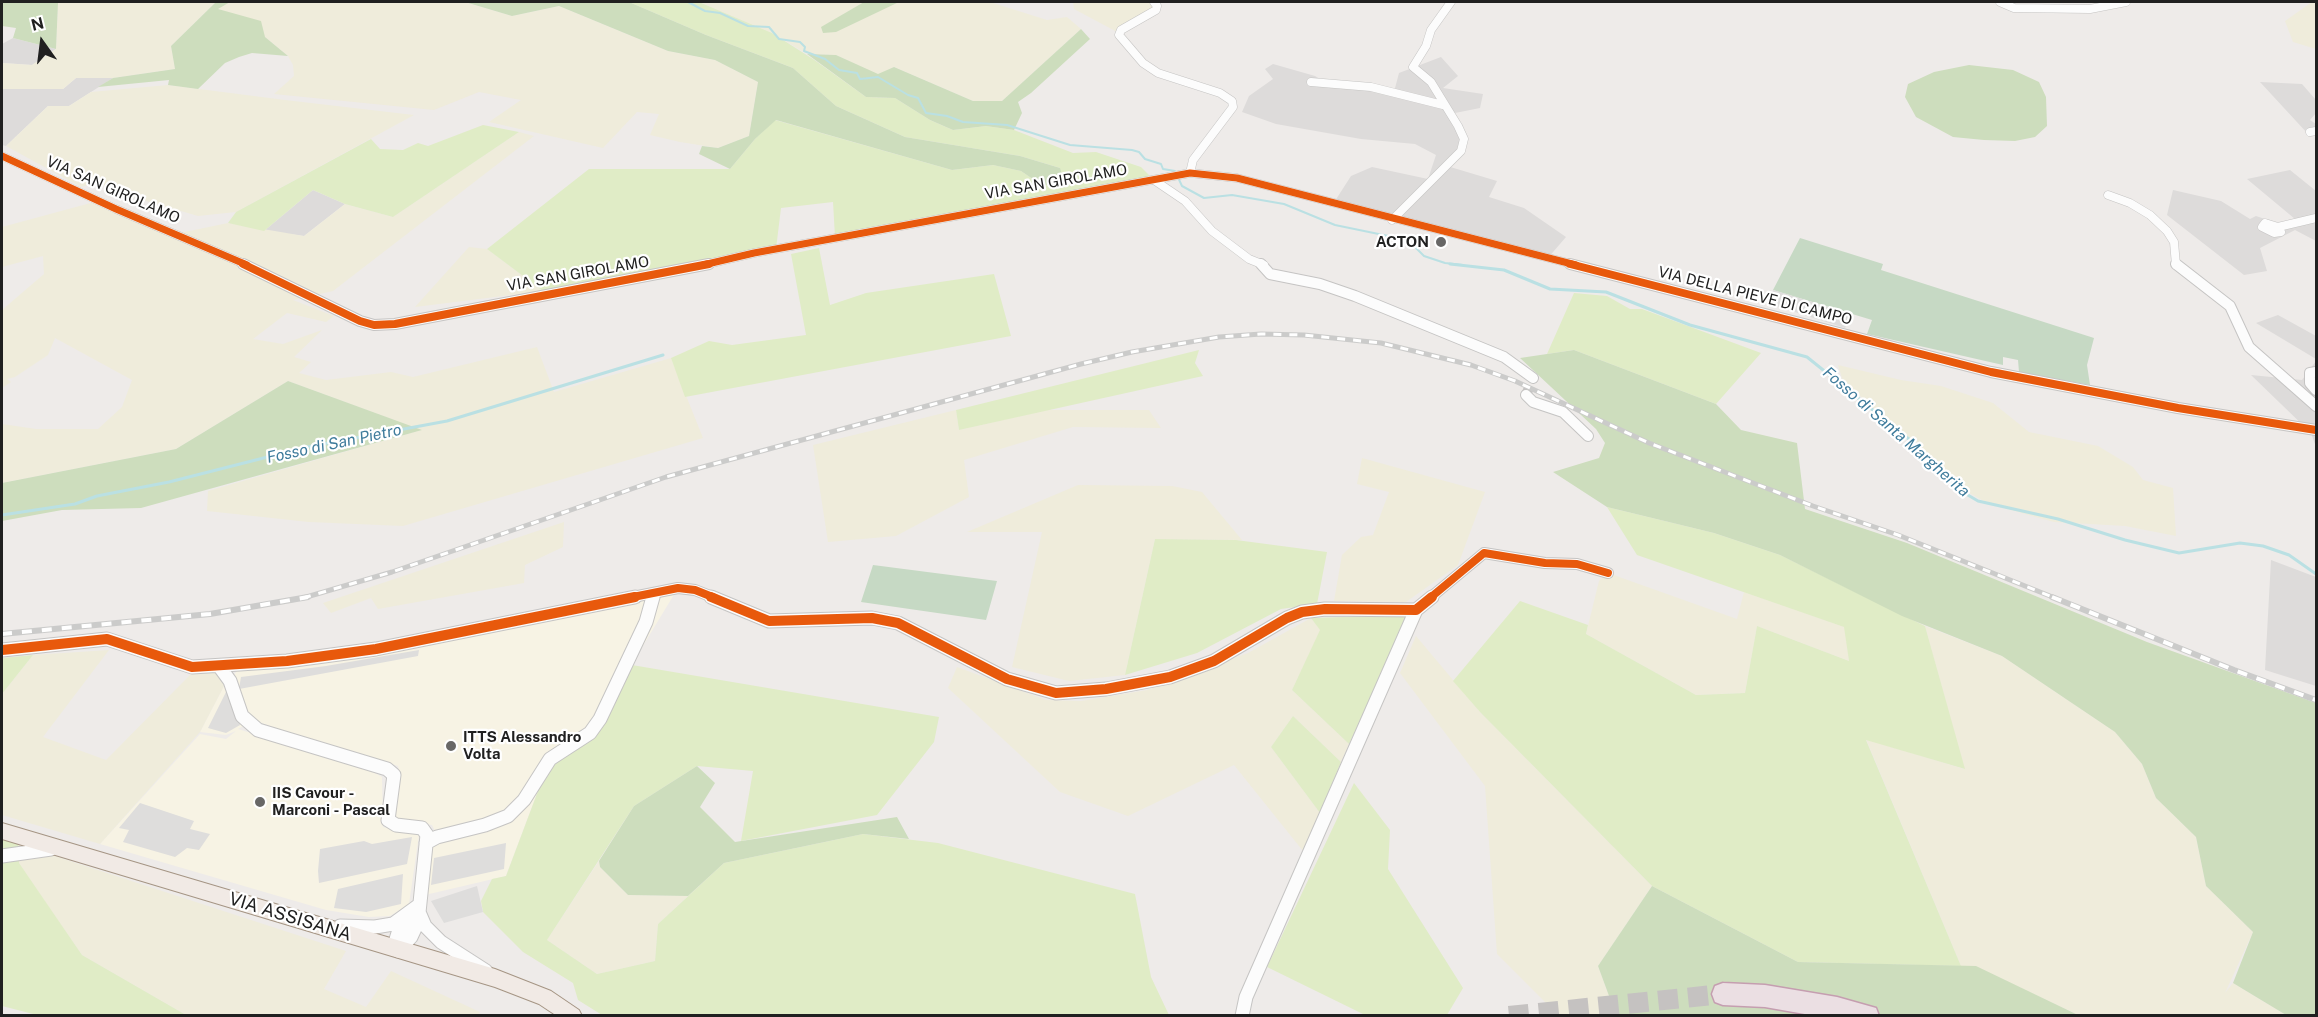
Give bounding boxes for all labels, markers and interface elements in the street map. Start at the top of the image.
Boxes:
north arrow [12,12,72,72]
text: N [29,13,46,35]
street label: VIA SAN GIROLAMO [44,152,182,228]
street label: VIA SAN GIROLAMO [983,161,1129,203]
place label: ACTON [1376,233,1429,251]
marker: ACTON [1434,235,1448,249]
street label: VIA SAN GIROLAMO [505,253,651,295]
street label: VIA DELLA PIEVE DI CAMPO [1656,263,1854,329]
water label: Fosso di Santa Margherita [1819,363,1973,501]
water label: Fosso di San Pietro [265,420,403,468]
place label: ITTS Alessandro Volta [463,728,582,763]
marker: ITTS Alessandro Volta [444,739,458,753]
place label: IIS Cavour - Marconi - Pascal [272,784,390,819]
marker: IIS Cavour - Marconi - Pascal [253,795,267,809]
street label: VIA ASSISANA [226,888,354,946]

